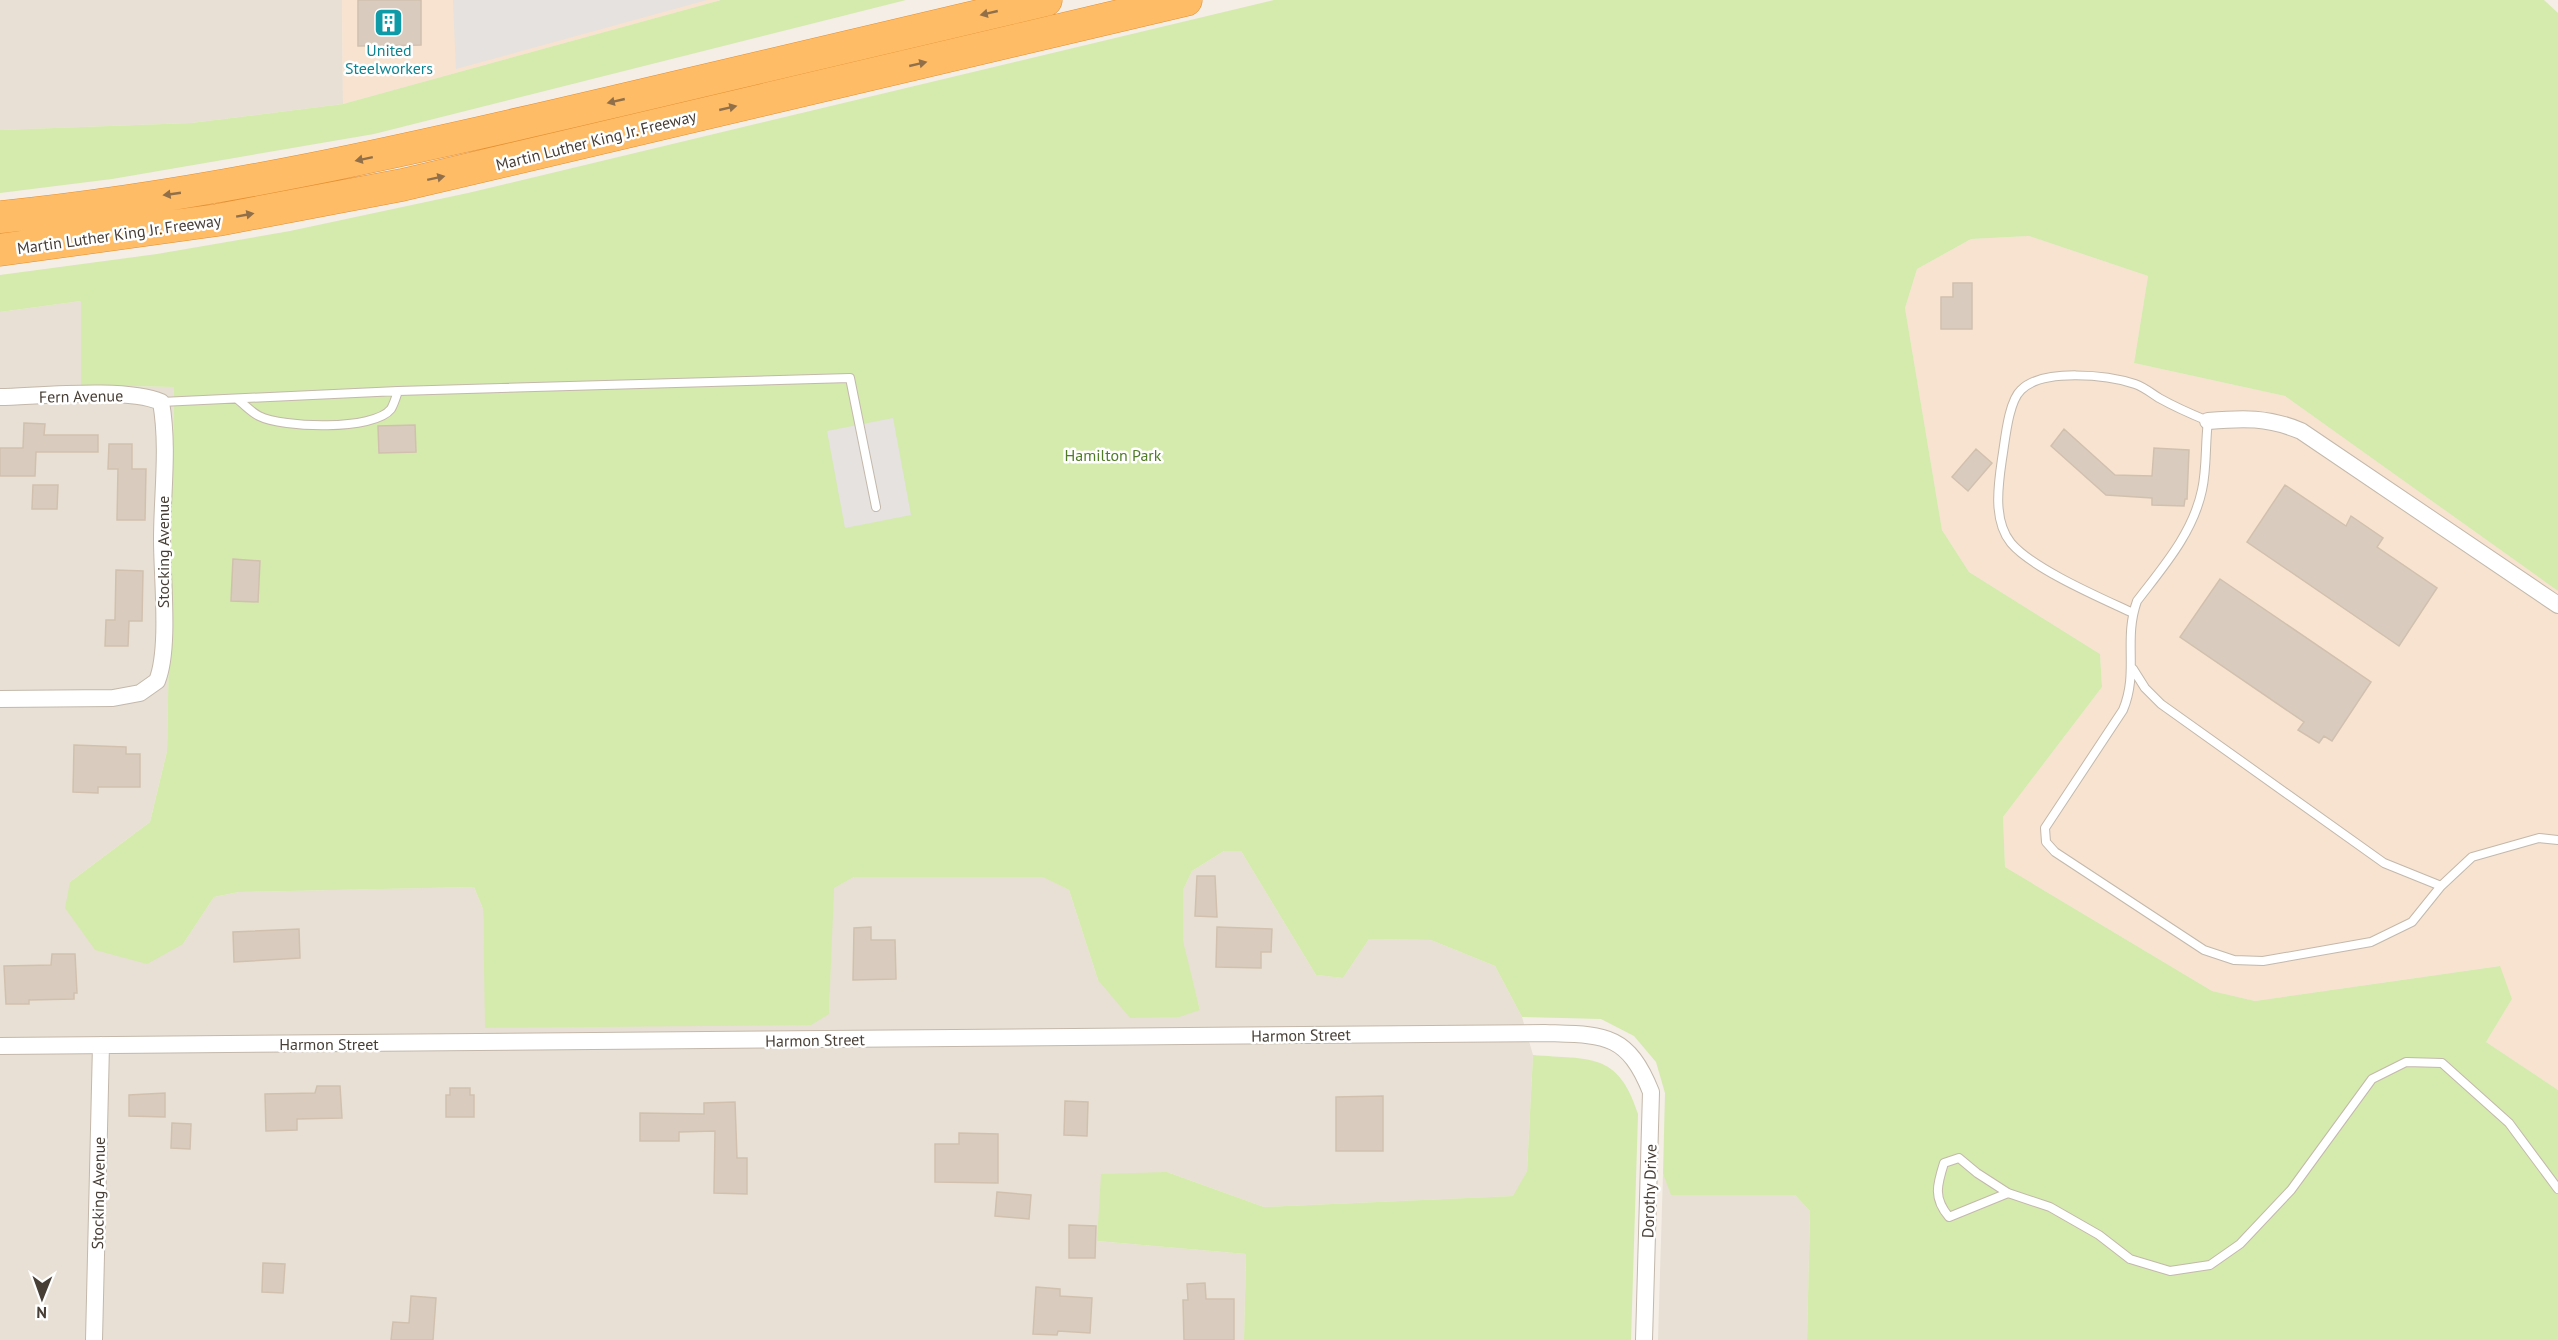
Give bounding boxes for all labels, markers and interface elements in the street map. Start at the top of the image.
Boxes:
building icon: United Steelworkers [373,6,405,38]
one-way arrow [980,9,999,19]
place label: United Steelworkers [345,40,433,78]
one-way arrow [909,58,927,68]
one-way arrow [606,97,625,107]
one-way arrow [719,103,737,113]
street label: Martin Luther King Jr. Freeway [494,105,699,175]
one-way arrow [354,155,373,164]
one-way arrow [427,173,446,182]
one-way arrow [163,189,182,198]
street label: Martin Luther King Jr. Freeway [16,210,223,258]
one-way arrow [236,210,255,219]
street label: Fern Avenue [39,385,123,407]
park label: Hamilton Park [1065,445,1162,465]
street label: Stocking Avenue [153,496,173,608]
street label: Harmon Street [1251,1024,1352,1046]
street label: Harmon Street [765,1029,866,1051]
street label: Harmon Street [279,1034,379,1054]
street label: Stocking Avenue [87,1137,109,1249]
street label: Dorothy Drive [1637,1144,1661,1238]
north arrow [12,1268,72,1328]
text: N [36,1303,47,1323]

